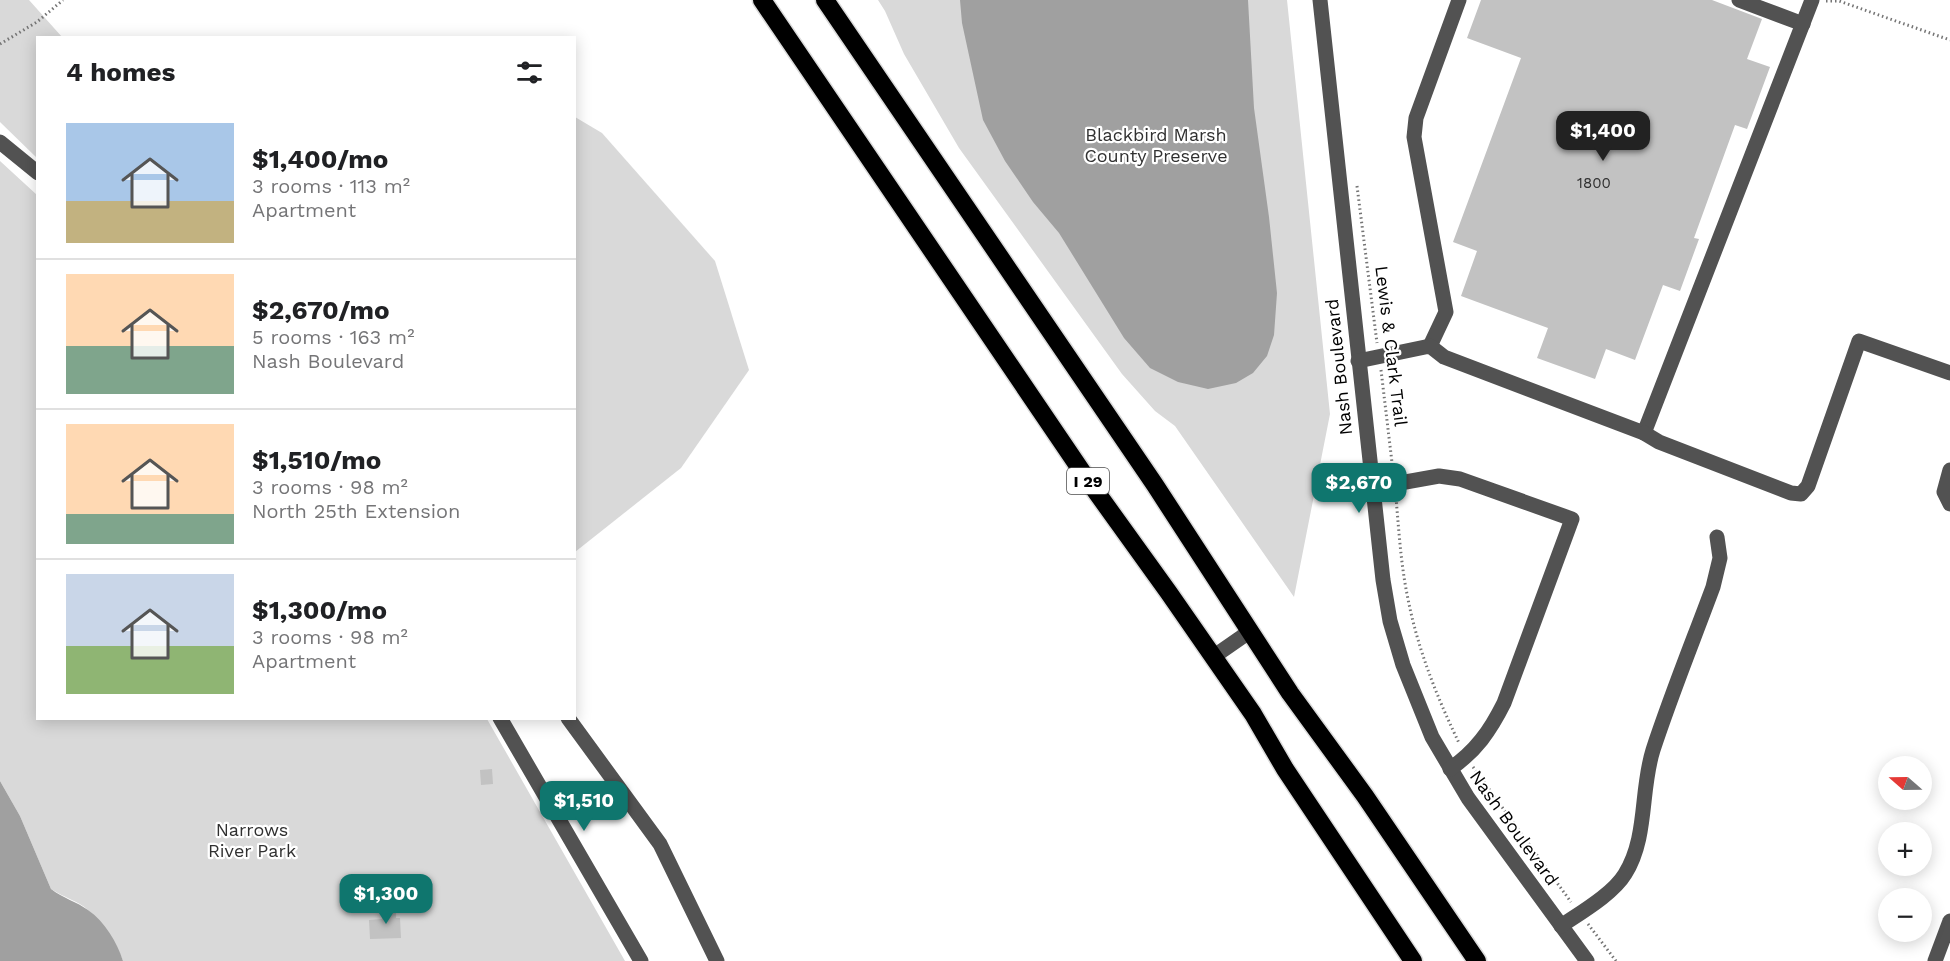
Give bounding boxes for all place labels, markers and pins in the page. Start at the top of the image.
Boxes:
pin: $1,400 [1554,111,1652,162]
pin: $2,670 [1310,463,1408,514]
pin: $1,510 [535,781,633,832]
pin: $1,300 [337,874,435,925]

